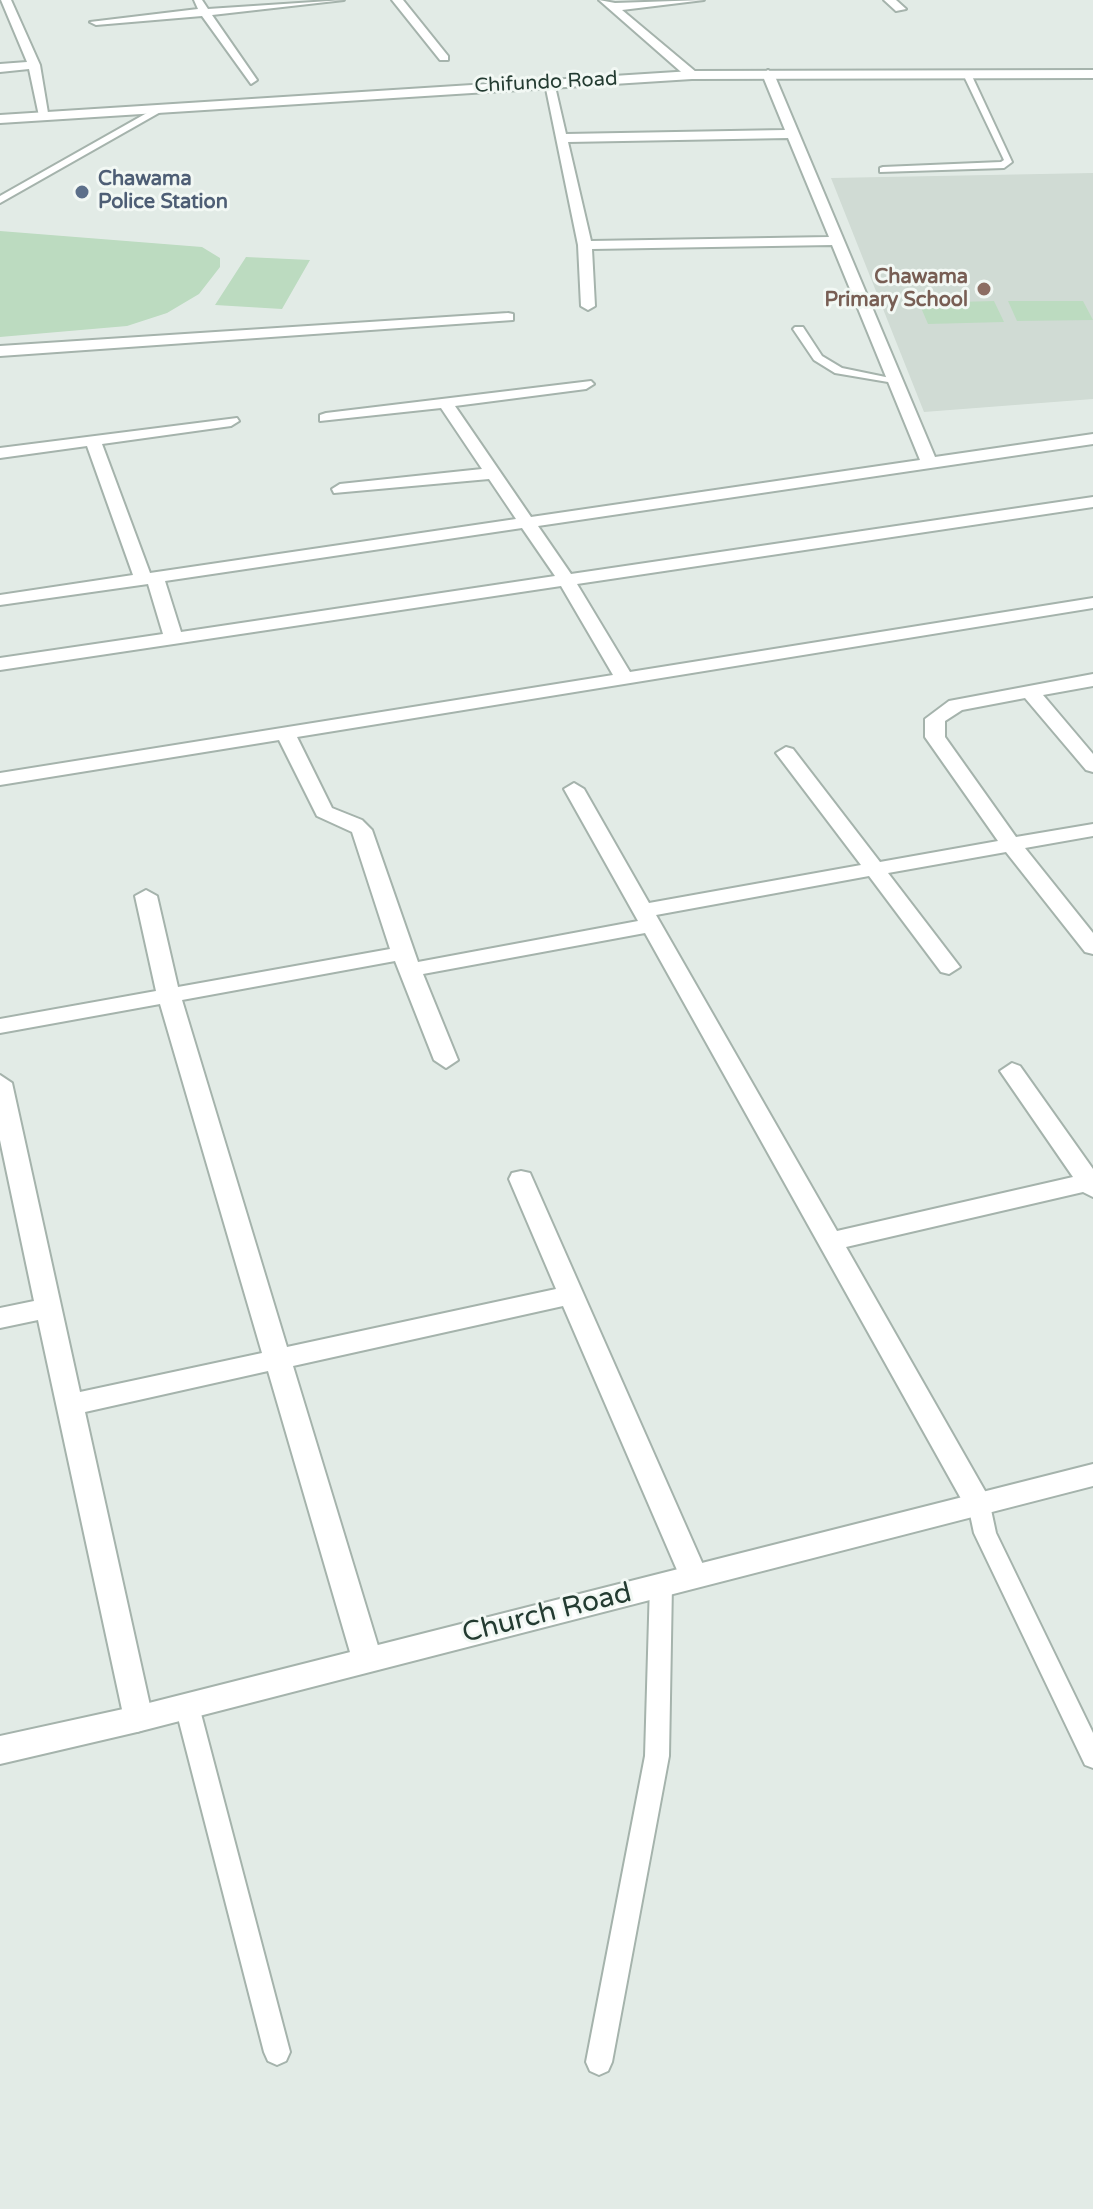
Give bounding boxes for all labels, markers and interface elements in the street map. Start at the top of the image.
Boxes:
street label: Chifundo Road [474,67,618,99]
place label: Chawama Police Station [98,168,228,215]
marker: Chawama Police Station [73,183,91,201]
place label: Chawama Primary School [824,266,968,313]
marker: Chawama Primary School [975,280,993,298]
street label: Church Road [459,1577,635,1651]

